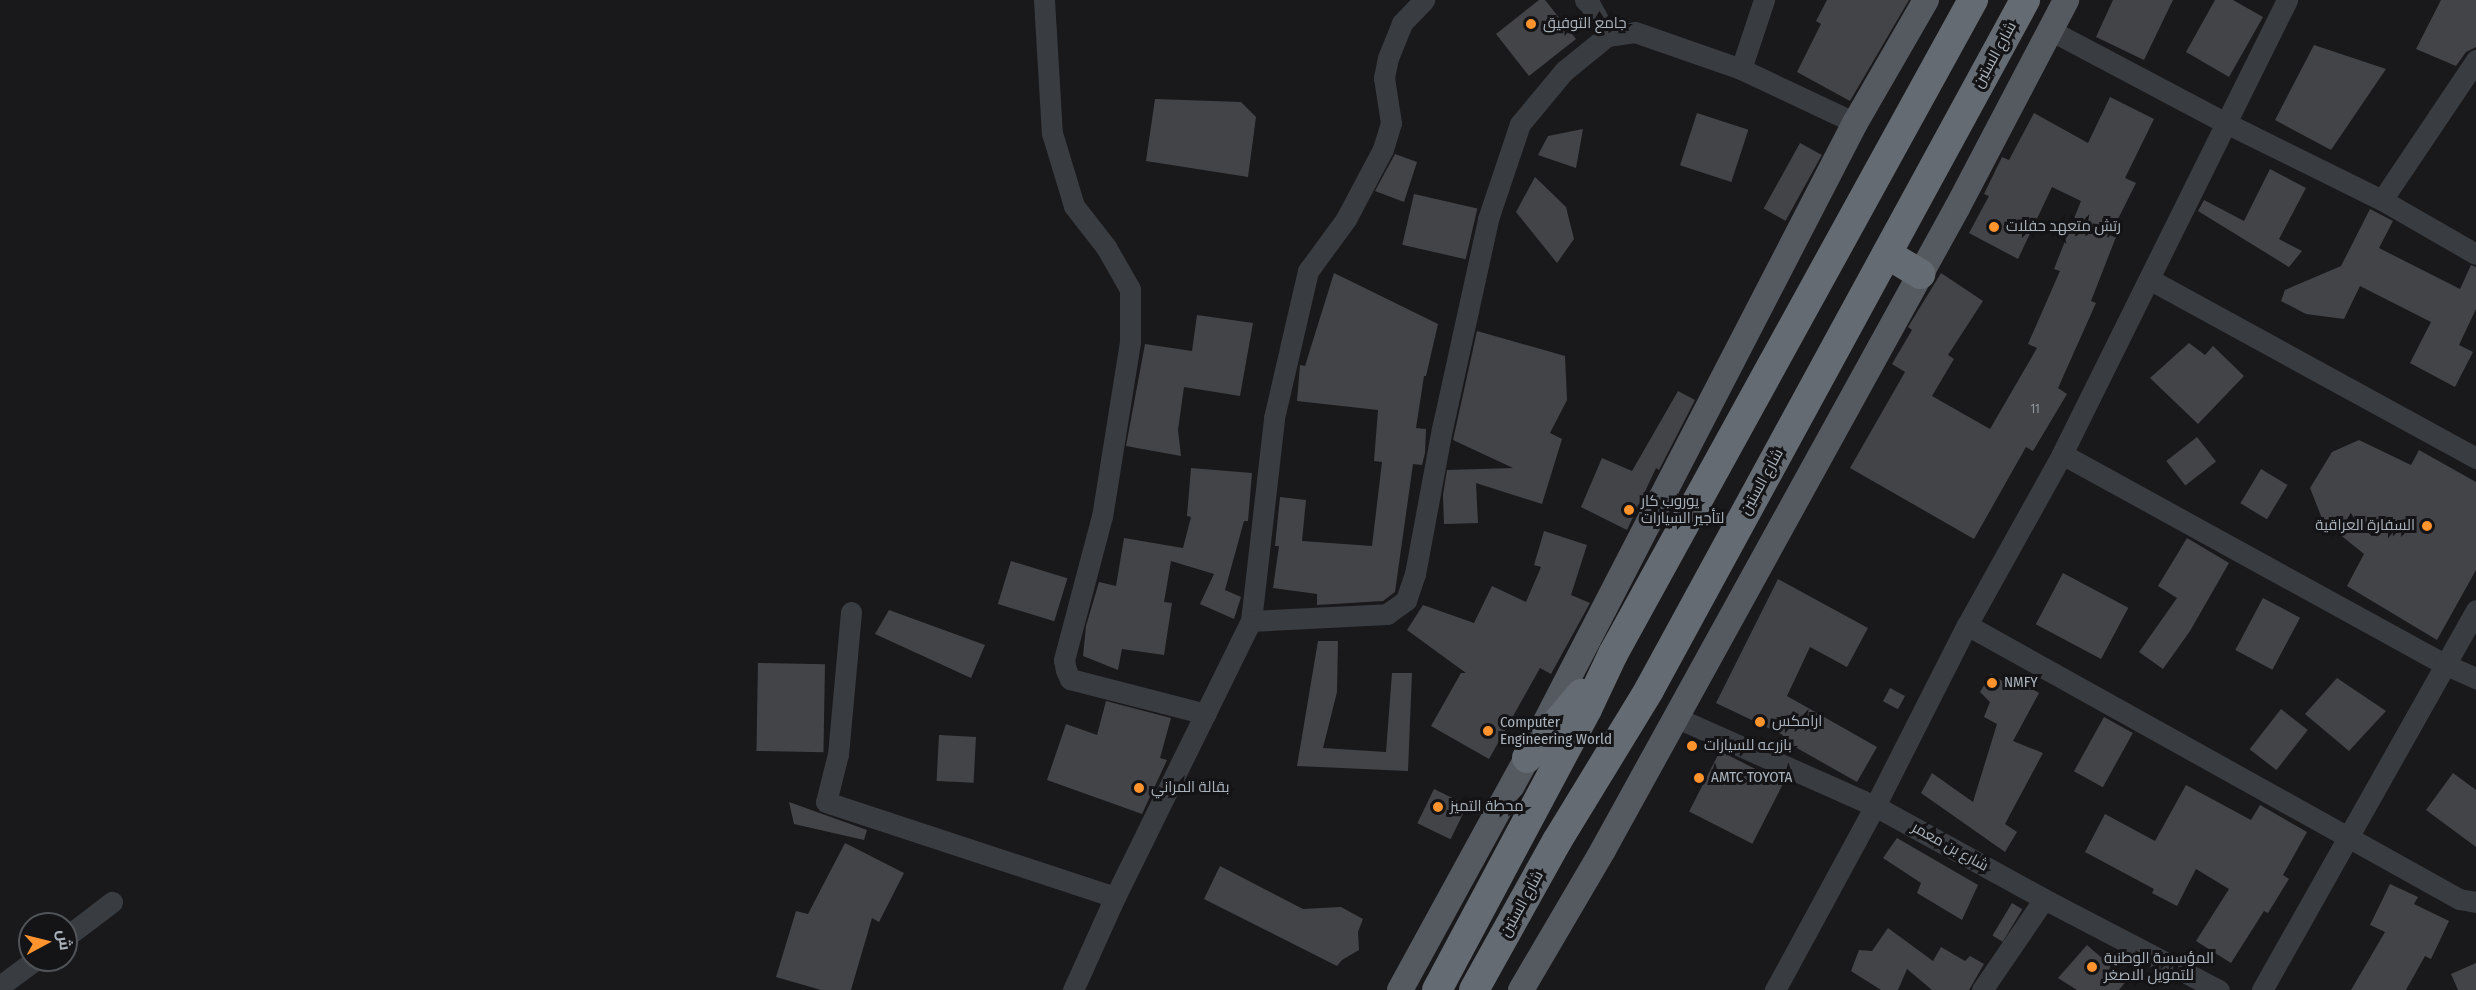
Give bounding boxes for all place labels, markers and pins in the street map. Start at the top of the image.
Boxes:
place label: جامع التوفيق [1543,15,1627,33]
marker: جامع التوفيق [1524,17,1538,31]
place label: رتش متعهد حفلات [2006,218,2121,236]
marker: رتش متعهد حفلات [1987,220,2001,234]
place label: يوروب كار لتأجير السيارات [1641,492,1724,527]
marker: يوروب كار لتأجير السيارات [1622,503,1636,517]
place label: السفارة العراقية [2315,517,2415,535]
marker: السفارة العراقية [2420,519,2434,533]
place label: NMFY [2004,674,2038,692]
marker: NMFY [1985,676,1999,690]
place label: Computer Engineering World [1500,713,1612,748]
place label: ارامكس [1772,713,1822,731]
marker: ارامكس [1753,715,1767,729]
marker: Computer Engineering World [1481,724,1495,738]
place label: بازرعه للسيارات [1704,737,1792,755]
marker: بازرعه للسيارات [1685,739,1699,753]
place label: AMTC TOYOTA [1711,769,1792,787]
marker: AMTC TOYOTA [1692,771,1706,785]
place label: بقالة المراني [1151,779,1229,797]
marker: بقالة المراني [1132,781,1146,795]
place label: محطة التميز [1450,798,1524,816]
marker: محطة التميز [1431,800,1445,814]
place label: المؤسسة الوطنية للتمويل الاصغر [2104,949,2214,984]
marker: المؤسسة الوطنية للتمويل الاصغر [2085,960,2099,974]

